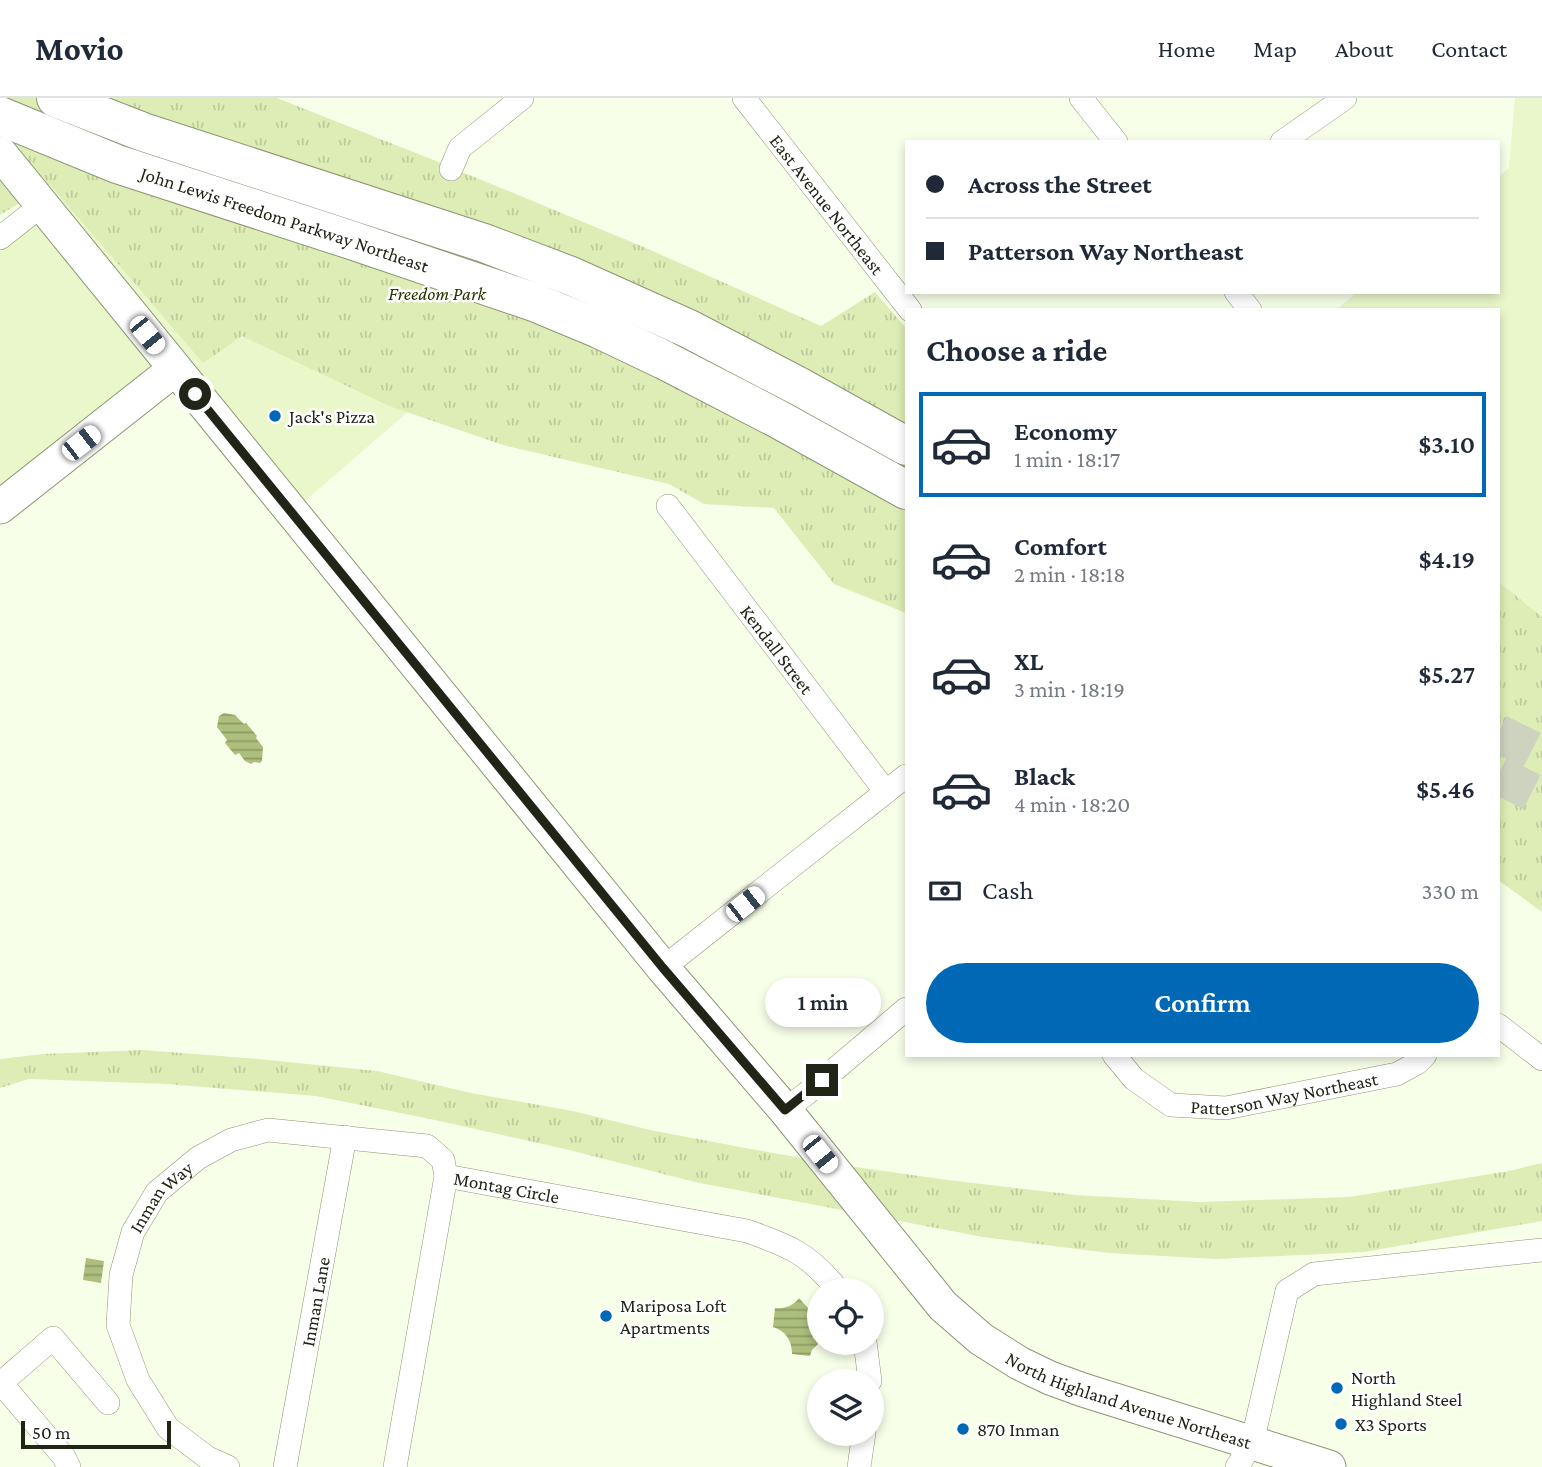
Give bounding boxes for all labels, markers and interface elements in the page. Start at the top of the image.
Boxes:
text: Movio [35,30,124,67]
text: Home [1158,35,1215,62]
text: Map [1253,35,1297,62]
text: About [1335,35,1393,62]
text: Contact [1431,35,1507,62]
street label: East Avenue Northeast [766,130,889,279]
street label: John Lewis Freedom Parkway Northeast [136,161,432,276]
text: Across the Street [968,170,1152,199]
text: Patterson Way Northeast [968,237,1243,266]
park label: Freedom Park [388,283,486,304]
car [126,312,169,358]
text: Choose a ride [926,332,1107,368]
route start [179,378,211,410]
place label: Jack's Pizza [287,406,375,427]
marker: Jack's Pizza [267,408,283,424]
icon: car [930,413,993,476]
text: Economy [1014,417,1117,446]
car [58,422,105,464]
text: $3.10 [1419,430,1475,459]
text: 1 min · 18:17 [1014,446,1120,472]
icon: car [930,528,993,591]
text: Comfort [1014,532,1107,561]
text: $4.19 [1419,545,1475,574]
text: 2 min · 18:18 [1014,561,1126,587]
street label: Kendall Street [737,601,818,698]
icon: car [930,643,993,706]
text: XL [1014,647,1043,676]
text: $5.27 [1419,660,1475,689]
text: 3 min · 18:19 [1014,676,1125,702]
icon: car [930,758,993,821]
text: Black [1014,762,1075,791]
text: $5.46 [1416,775,1475,804]
text: 4 min · 18:20 [1014,791,1130,817]
icon: cash [926,872,964,910]
text: Cash [982,876,1033,905]
text: 330 m [1421,878,1479,904]
car [722,883,769,925]
button: Confirm [926,963,1479,1043]
callout: 1 min [764,978,880,1028]
text: 1 min [797,989,849,1015]
route end [806,1064,838,1096]
street label: Patterson Way Northeast [1190,1067,1380,1119]
car [799,1131,842,1177]
street label: Inman Way [125,1157,197,1236]
street label: Montag Circle [452,1167,561,1207]
street label: Inman Lane [297,1255,333,1348]
map controls [807,1278,884,1446]
button: locate [807,1278,884,1355]
place label: Mariposa Loft Apartments [620,1295,727,1338]
marker: Mariposa Loft Apartments [598,1308,614,1324]
street label: North Highland Avenue Northeast [1002,1347,1255,1453]
place label: North Highland Steel [1351,1367,1462,1410]
button: layers [807,1369,884,1446]
marker: North Highland Steel [1329,1380,1345,1396]
place label: X3 Sports [1355,1414,1427,1435]
marker: X3 Sports [1333,1416,1349,1432]
scale bar [21,1418,172,1450]
place label: 870 Inman [977,1419,1059,1440]
marker: 870 Inman [955,1421,971,1437]
text: 50 m [32,1422,71,1443]

